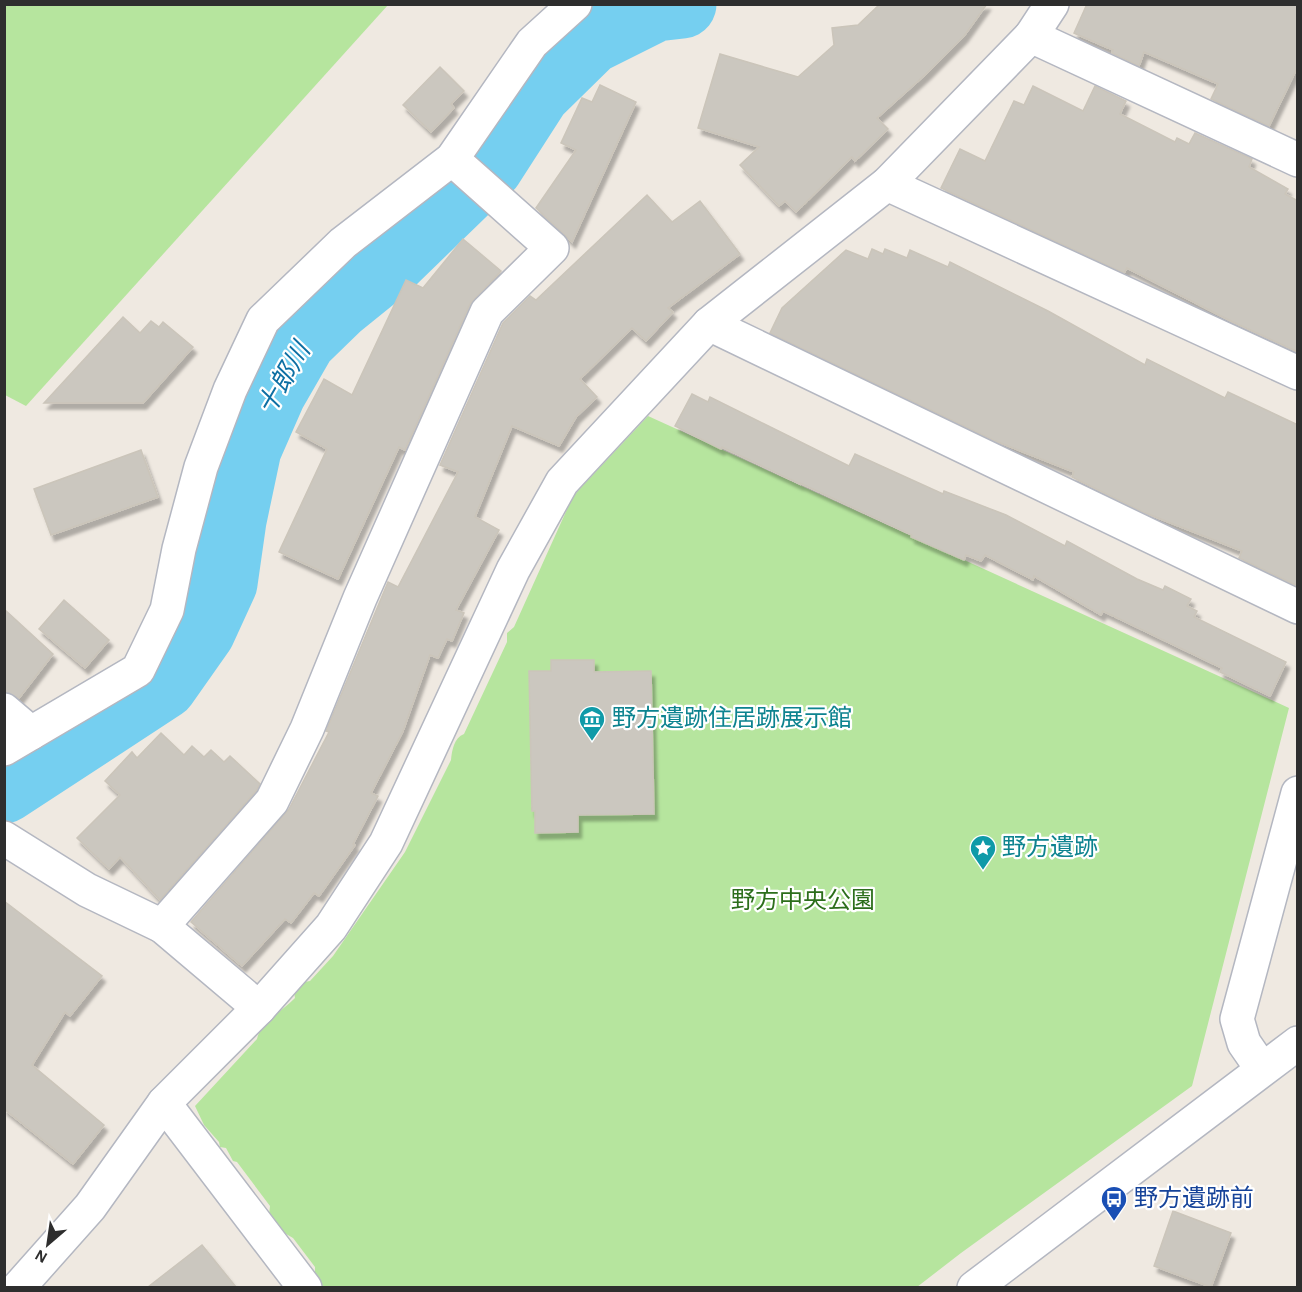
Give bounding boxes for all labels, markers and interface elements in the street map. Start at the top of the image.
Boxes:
water label: 十郎川 [252,336,316,419]
museum icon: 野方遺跡住居跡展示館 [577,704,607,742]
place label: 野方遺跡住居跡展示館 [612,705,852,731]
place icon: 野方遺跡 [968,833,998,871]
place label: 野方遺跡 [1002,834,1098,860]
park label: 野方中央公園 [731,887,875,913]
bus stop icon: 野方遺跡前 [1099,1184,1129,1222]
place label: 野方遺跡前 [1134,1185,1254,1211]
north arrow [18,1214,78,1274]
text: N [32,1247,50,1266]

